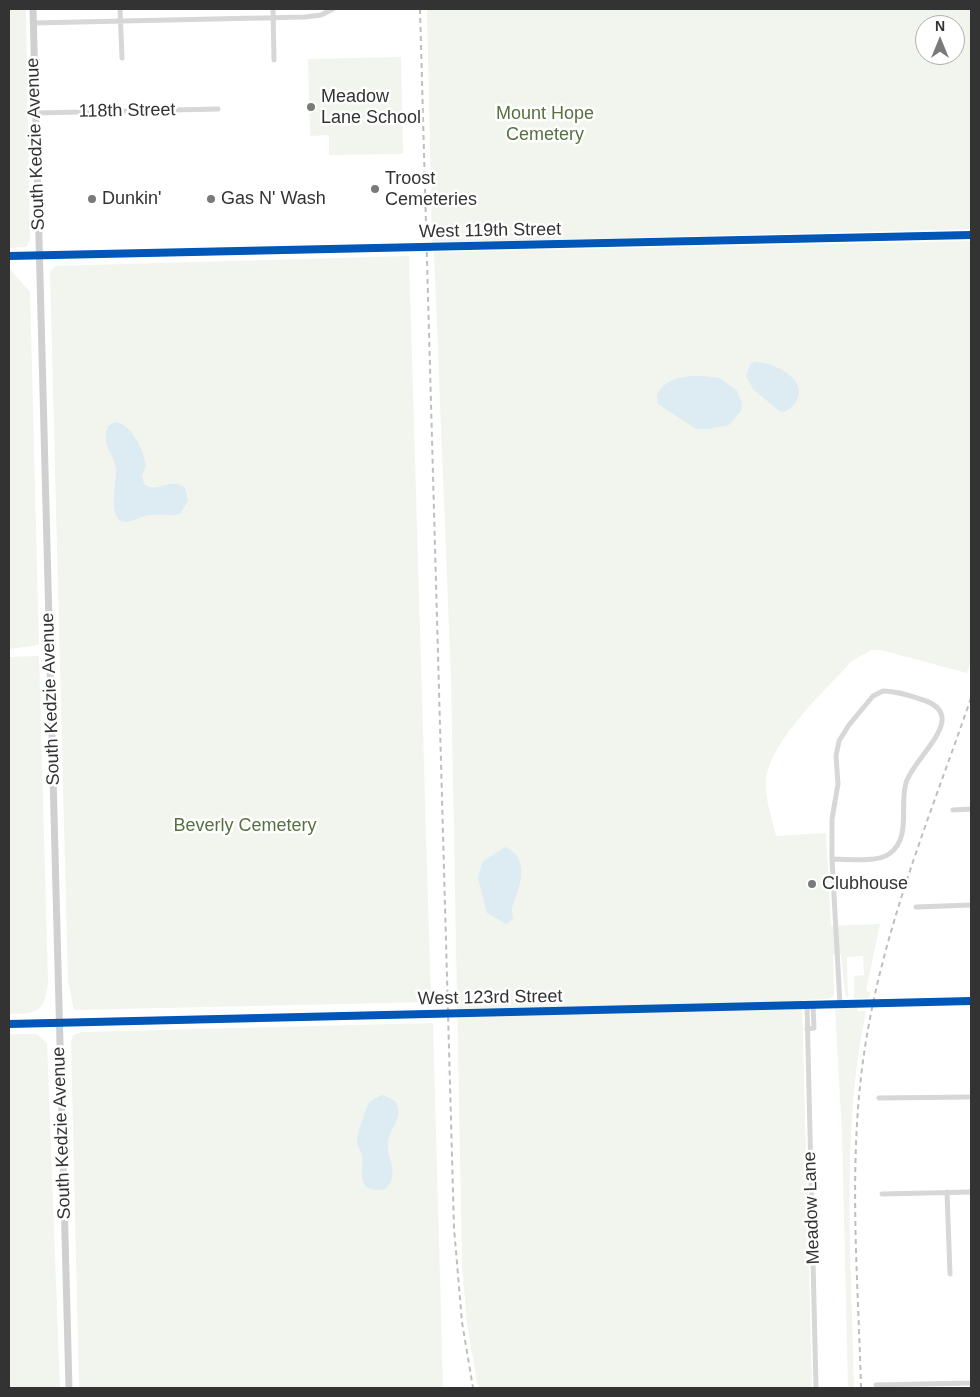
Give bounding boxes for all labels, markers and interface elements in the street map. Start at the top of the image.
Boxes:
north arrow [915,15,965,65]
text: N [935,18,945,34]
street label: South Kedzie Avenue [22,57,50,231]
place label: Meadow Lane School [321,86,421,128]
street label: 118th Street [78,99,176,123]
marker: Meadow Lane School [305,101,317,113]
park label: Mount Hope Cemetery [496,103,594,146]
place label: Troost Cemeteries [385,168,477,210]
marker: Troost Cemeteries [369,183,381,195]
place label: Dunkin' [102,188,161,210]
place label: Gas N' Wash [221,188,326,210]
marker: Dunkin' [86,193,98,205]
marker: Gas N' Wash [205,193,217,205]
street label: West 119th Street [419,219,561,243]
street label: South Kedzie Avenue [37,612,65,786]
park label: Beverly Cemetery [173,815,317,837]
place label: Clubhouse [822,873,908,895]
marker: Clubhouse [806,878,818,890]
street label: West 123rd Street [417,986,563,1010]
street label: South Kedzie Avenue [48,1046,76,1220]
street label: Meadow Lane [799,1151,825,1265]

